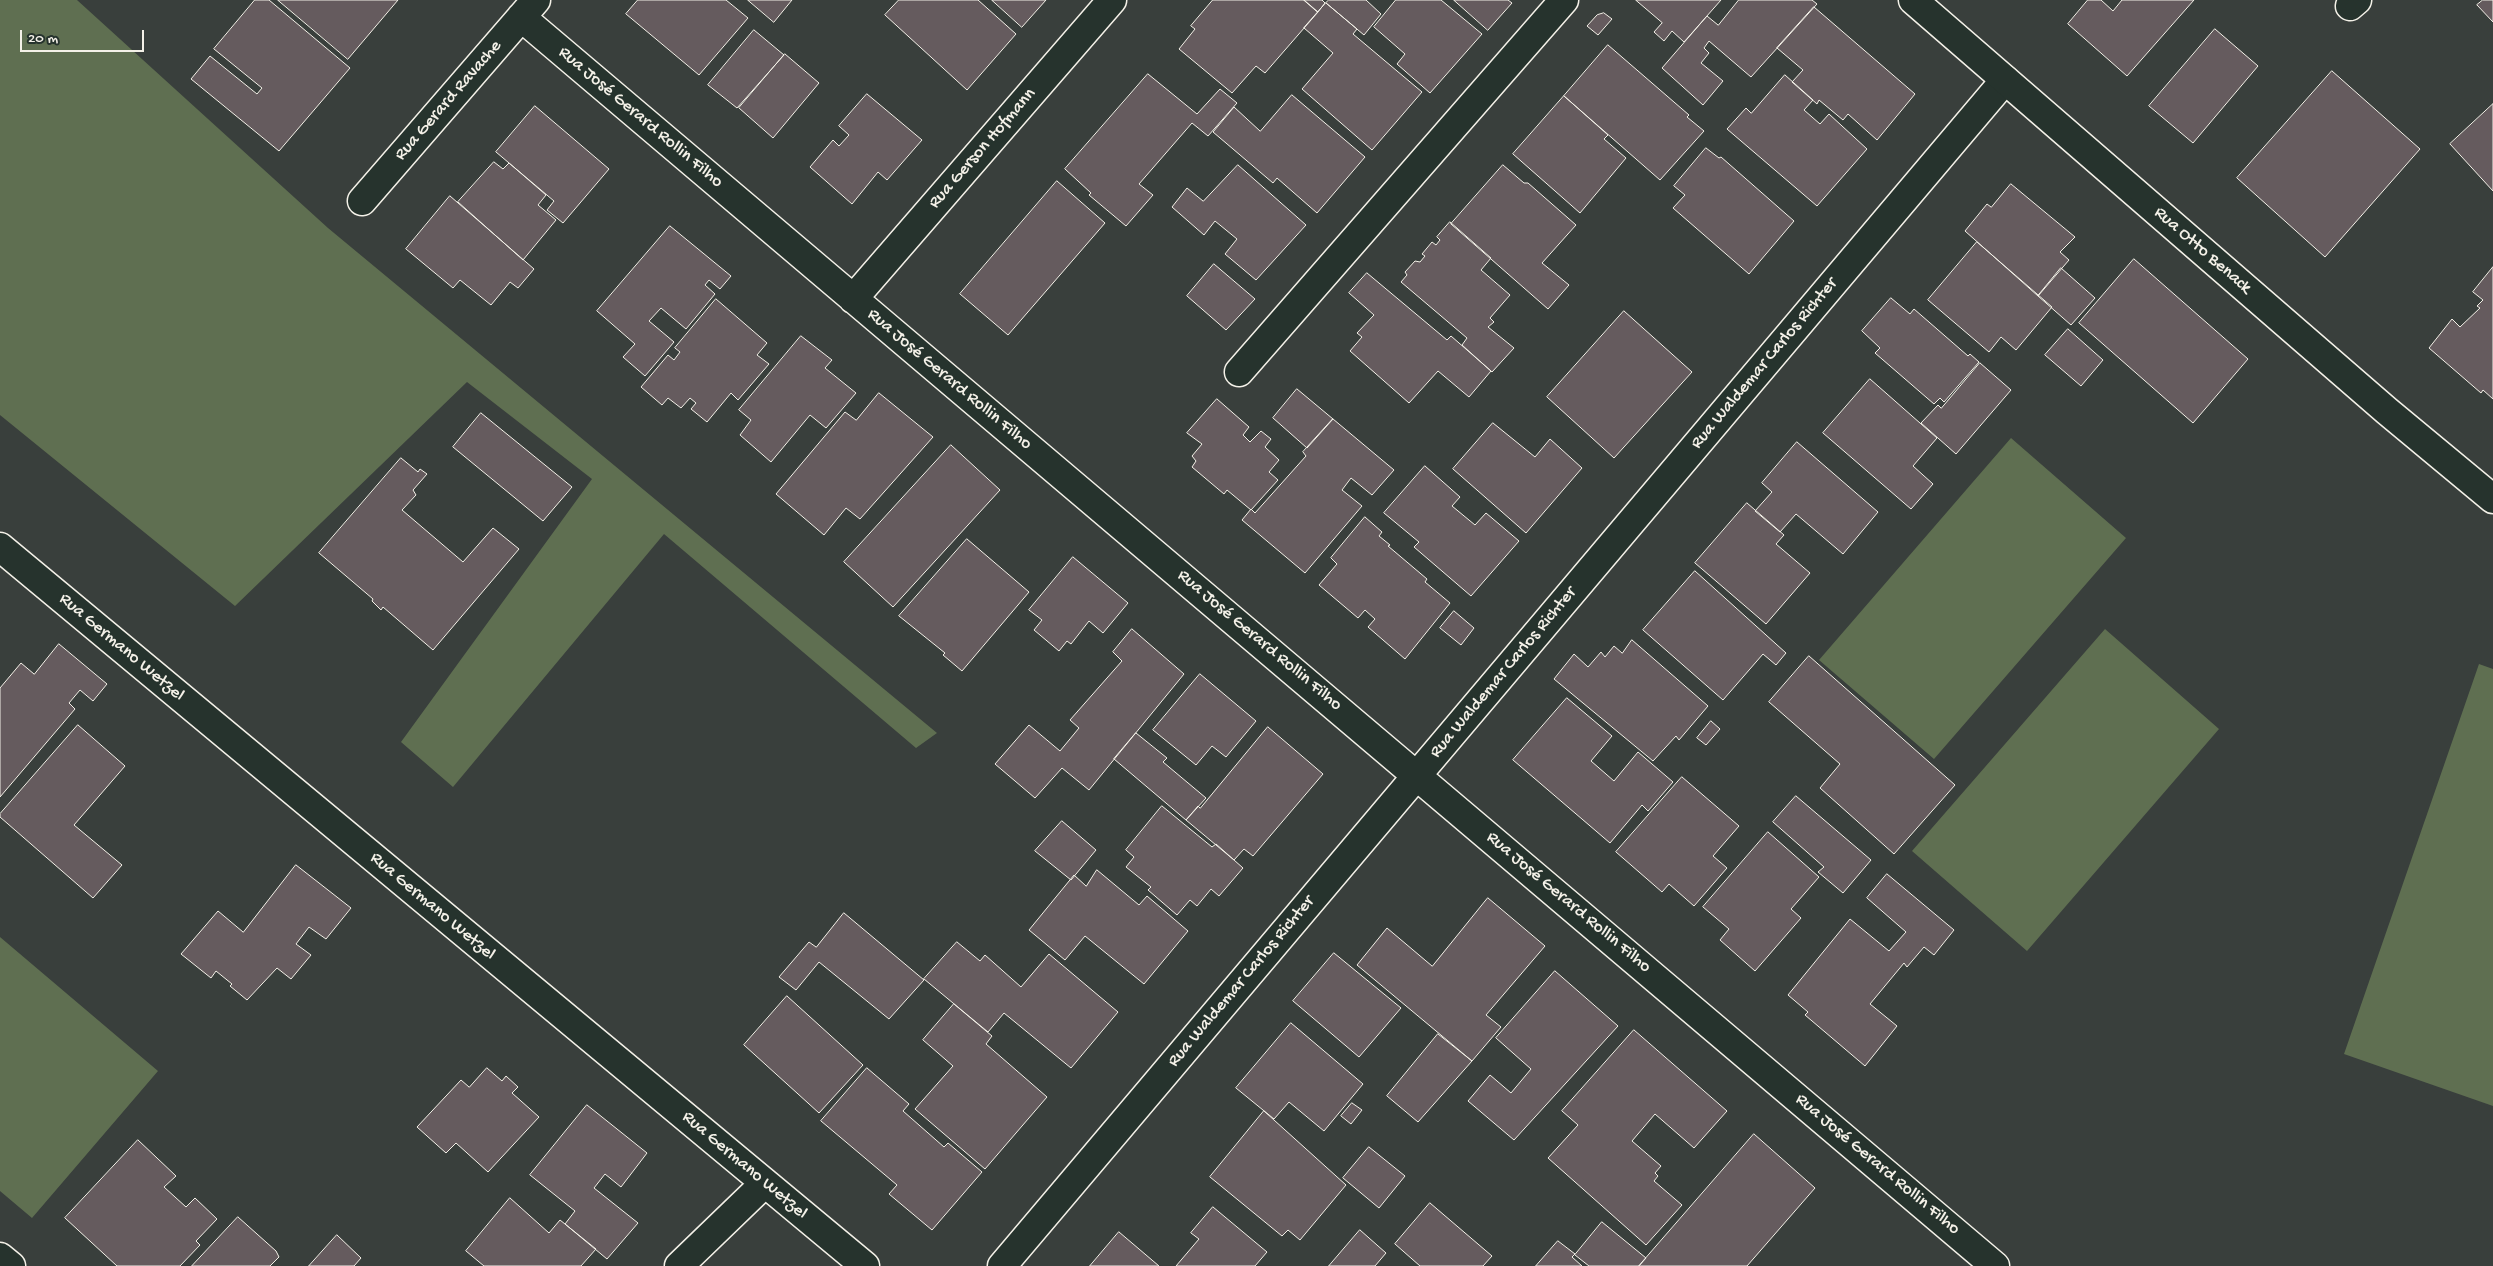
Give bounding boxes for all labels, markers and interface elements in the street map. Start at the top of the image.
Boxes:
scale bar [22,20,146,52]
text: 20 m [28,30,58,48]
street label: Rua Gerard Ravache [391,36,507,166]
street label: Rua José Gerard Rollin Filho [553,43,727,193]
street label: Rua Gerson Hofmann [925,84,1041,214]
street label: Rua Otto Benack [2149,203,2255,299]
street label: Rua Waldemar Carlos Richter [1687,274,1843,454]
street label: Rua José Gerard Rollin Filho [862,305,1036,455]
street label: Rua José Gerard Rollin Filho [1172,566,1346,716]
street label: Rua Waldemar Carlos Richter [1426,583,1582,763]
street label: Rua Germano Wetzel [54,589,188,707]
street label: Rua José Gerard Rollin Filho [1481,828,1655,978]
street label: Rua Germano Wetzel [365,848,499,966]
street label: Rua Waldemar Carlos Richter [1164,892,1320,1072]
street label: Rua José Gerard Rollin Filho [1790,1090,1964,1240]
street label: Rua Germano Wetzel [677,1107,811,1225]

